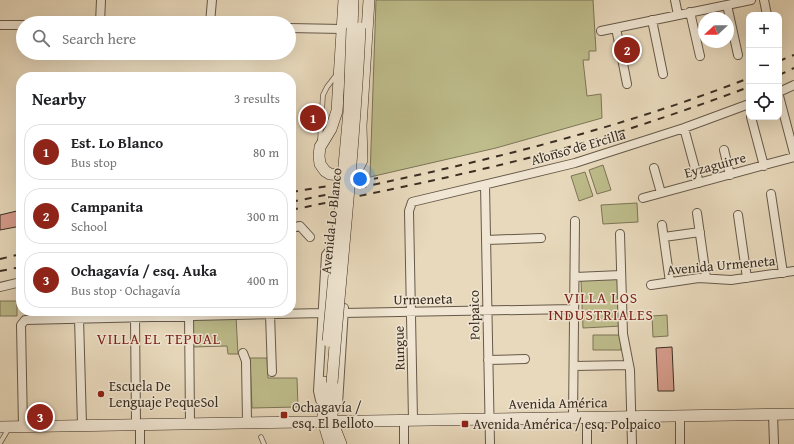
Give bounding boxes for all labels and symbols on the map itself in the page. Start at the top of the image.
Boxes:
north arrow [698,12,734,48]
pin: 2 [614,35,640,65]
pin: 1 [300,103,326,133]
street label: Alonso de Ercilla [528,124,628,170]
street label: Eyzaguirre [682,147,749,183]
street label: Avenida Lo Blanco [315,167,347,275]
your location [350,169,370,189]
street label: Avenida Urmeneta [666,250,777,280]
district label: VILLA LOS INDUSTRIALES [548,287,654,325]
street label: Urmeneta [393,288,453,310]
street label: Polpaico [464,290,484,340]
street label: Rungue [389,325,409,370]
district label: VILLA EL TEPUAL [97,328,221,349]
place label: Escuela De Lenguaje PequeSol [109,376,218,412]
marker: Escuela De Lenguaje PequeSol [96,389,106,399]
street label: Avenida América [508,392,608,414]
place label: Ochagavía / esq. El Belloto [292,397,374,433]
pin: 3 [27,402,53,432]
marker: Ochagavía / esq. El Belloto [279,410,289,420]
place label: Avenida América / esq. Polpaico [473,414,661,434]
marker: Avenida América / esq. Polpaico [460,419,470,429]

